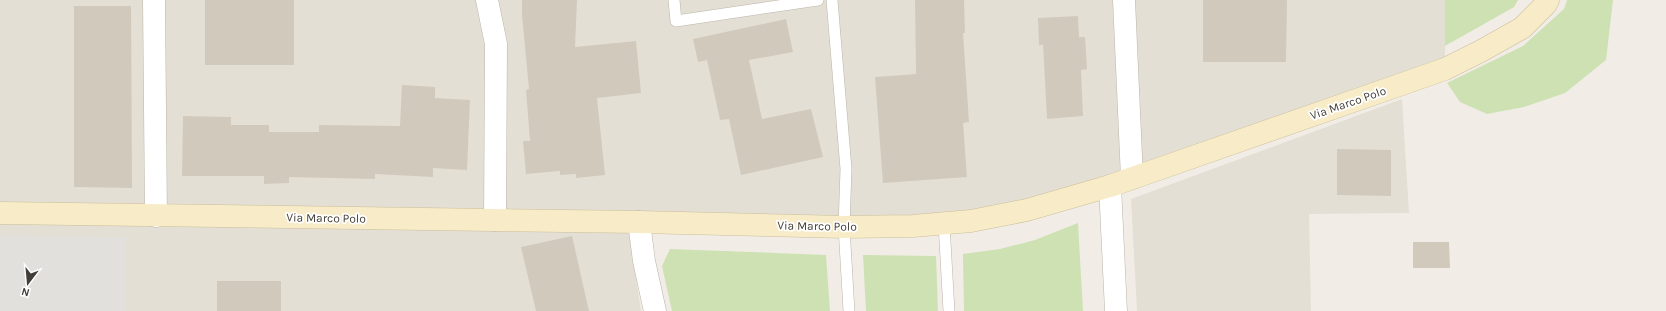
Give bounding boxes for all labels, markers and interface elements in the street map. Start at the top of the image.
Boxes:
street label: Via Marco Polo [1308,83,1388,123]
street label: Via Marco Polo [286,210,366,226]
street label: Via Marco Polo [777,218,857,234]
north arrow [8,263,48,303]
text: N [20,285,31,299]

